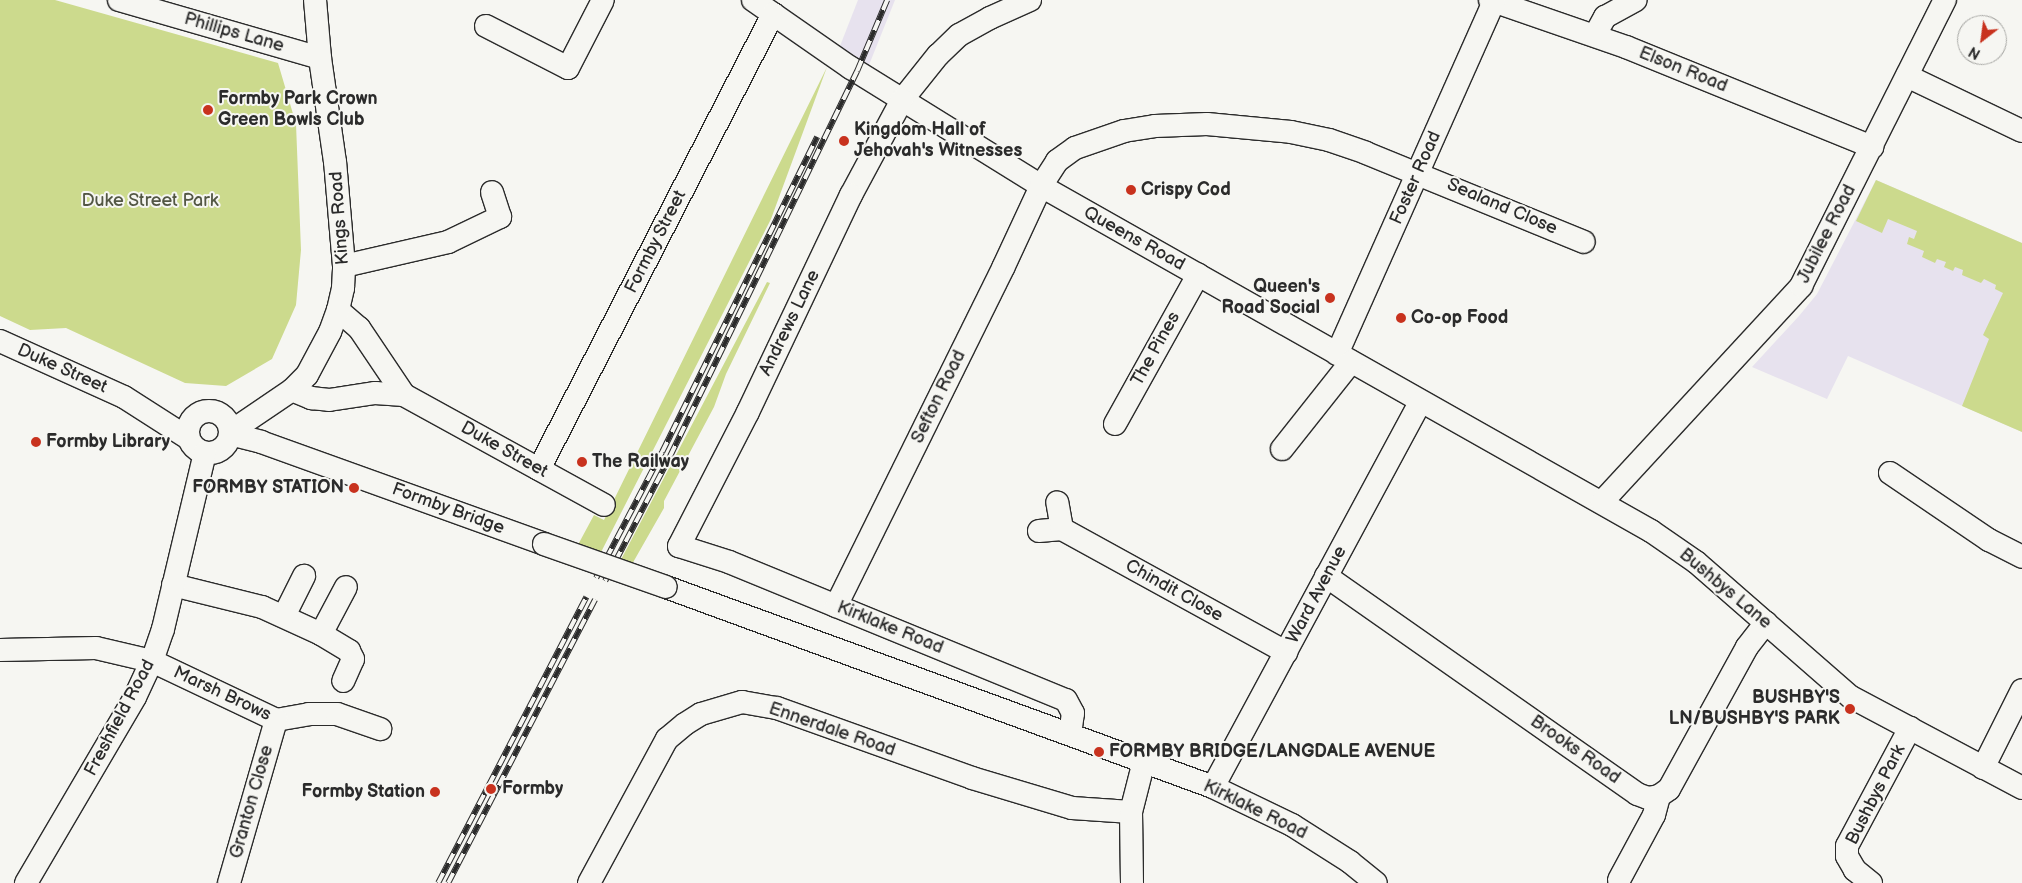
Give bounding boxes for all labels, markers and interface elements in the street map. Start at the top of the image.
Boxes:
street label: Phillips Lane [182,8,286,58]
north arrow [1957,15,2007,65]
street label: Elson Road [1636,42,1730,98]
text: N [1966,43,1984,63]
place label: Formby Park Crown Green Bowls Club [218,89,378,132]
marker: Formby Park Crown Green Bowls Club [202,104,214,116]
place label: Kingdom Hall of Jehovah's Witnesses [854,120,1022,162]
street label: Foster Road [1386,128,1446,228]
marker: Kingdom Hall of Jehovah's Witnesses [838,135,850,147]
street label: Kings Road [326,171,354,265]
street label: Sealand Close [1444,174,1560,240]
place label: Crispy Cod [1141,179,1231,201]
street label: Jubilee Road [1793,181,1861,287]
marker: Crispy Cod [1125,184,1137,196]
street label: Formby Street [620,186,692,298]
park label: Duke Street Park [81,190,219,212]
street label: Queens Road [1079,202,1189,276]
street label: Andrews Lane [755,267,825,379]
place label: Queen's Road Social [1221,277,1320,320]
marker: Queen's Road Social [1324,292,1336,304]
place label: Co-op Food [1411,307,1508,329]
street label: The Pines [1127,308,1185,390]
marker: Co-op Food [1395,312,1407,324]
street label: Duke Street [13,339,111,399]
street label: Sefton Road [907,347,971,447]
street label: Duke Street [457,417,551,483]
place label: Formby Library [46,431,170,453]
marker: Formby Library [30,436,42,448]
place label: The Railway [592,451,689,473]
marker: The Railway [576,456,588,468]
place label: FORMBY STATION [192,477,344,499]
street label: Formby Bridge [388,478,508,540]
marker: FORMBY STATION [348,482,360,494]
street label: Ward Avenue [1282,543,1352,647]
street label: Bushbys Lane [1674,544,1776,634]
street label: Chindit Close [1121,555,1227,627]
street label: Kirklake Road [834,597,946,659]
street label: Freshfield Road [80,656,160,780]
street label: Marsh Brows [170,662,274,726]
place label: BUSHBY'S LN/BUSHBY'S PARK [1669,688,1840,731]
street label: Ennerdale Road [766,698,898,762]
marker: BUSHBY'S LN/BUSHBY'S PARK [1844,703,1856,715]
street label: Brooks Road [1526,711,1624,789]
place label: FORMBY BRIDGE/LANGDALE AVENUE [1109,741,1435,763]
street label: Bushbys Park [1842,741,1910,849]
street label: Granton Close [226,743,278,861]
marker: FORMBY BRIDGE/LANGDALE AVENUE [1093,746,1105,758]
street label: Kirklake Road [1200,776,1310,844]
place label: Formby [502,778,563,800]
place label: Formby Station [301,781,425,803]
marker: Formby [484,782,498,796]
marker: Formby Station [429,786,441,798]

